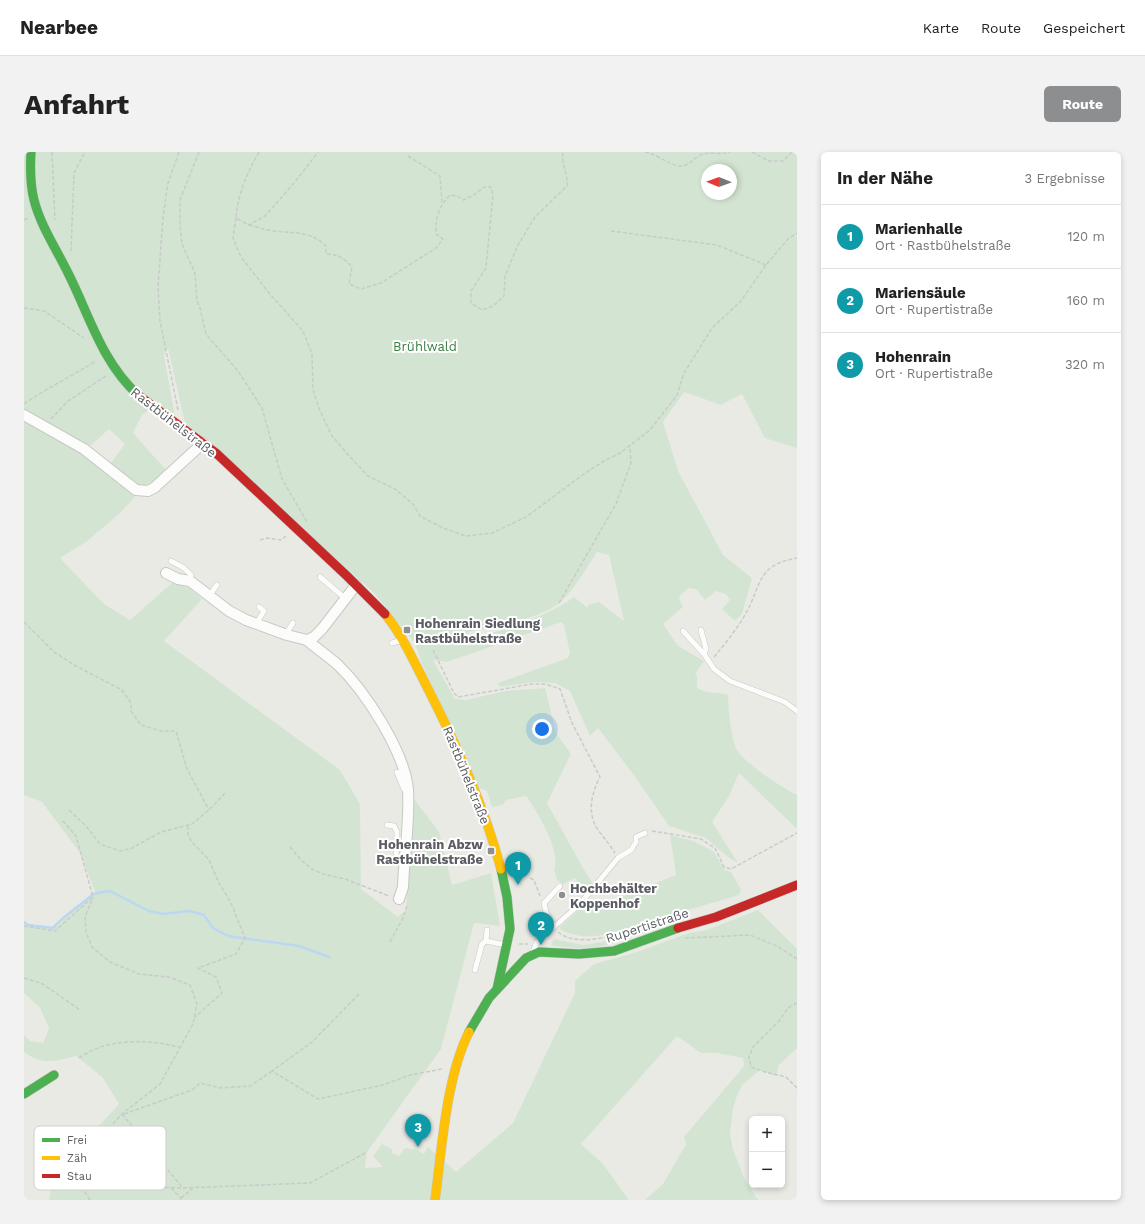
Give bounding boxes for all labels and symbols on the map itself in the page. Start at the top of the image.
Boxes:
north arrow [701,164,737,200]
park label: Brühlwald [393,339,457,354]
street label: Rastbühelstraße [128,384,219,460]
place label: Hohenrain Siedlung Rastbühelstraße [415,616,541,646]
marker: Hohenrain Siedlung Rastbühelstraße [402,625,412,635]
your location [532,719,552,739]
street label: Rastbühelstraße [440,724,493,826]
place label: Hohenrain Abzw Rastbühelstraße [376,837,483,867]
marker: Hohenrain Abzw Rastbühelstraße [486,846,496,856]
pin: 1 [505,852,531,885]
place label: Hochbehälter Koppenhof [570,881,657,911]
marker: Hochbehälter Koppenhof [557,890,567,900]
street label: Rupertistraße [604,905,691,946]
pin: 2 [528,912,554,945]
pin: 3 [405,1114,431,1147]
legend [34,1126,166,1190]
text: Frei [67,1134,87,1147]
text: Zäh [67,1152,87,1165]
text: Stau [67,1170,92,1183]

